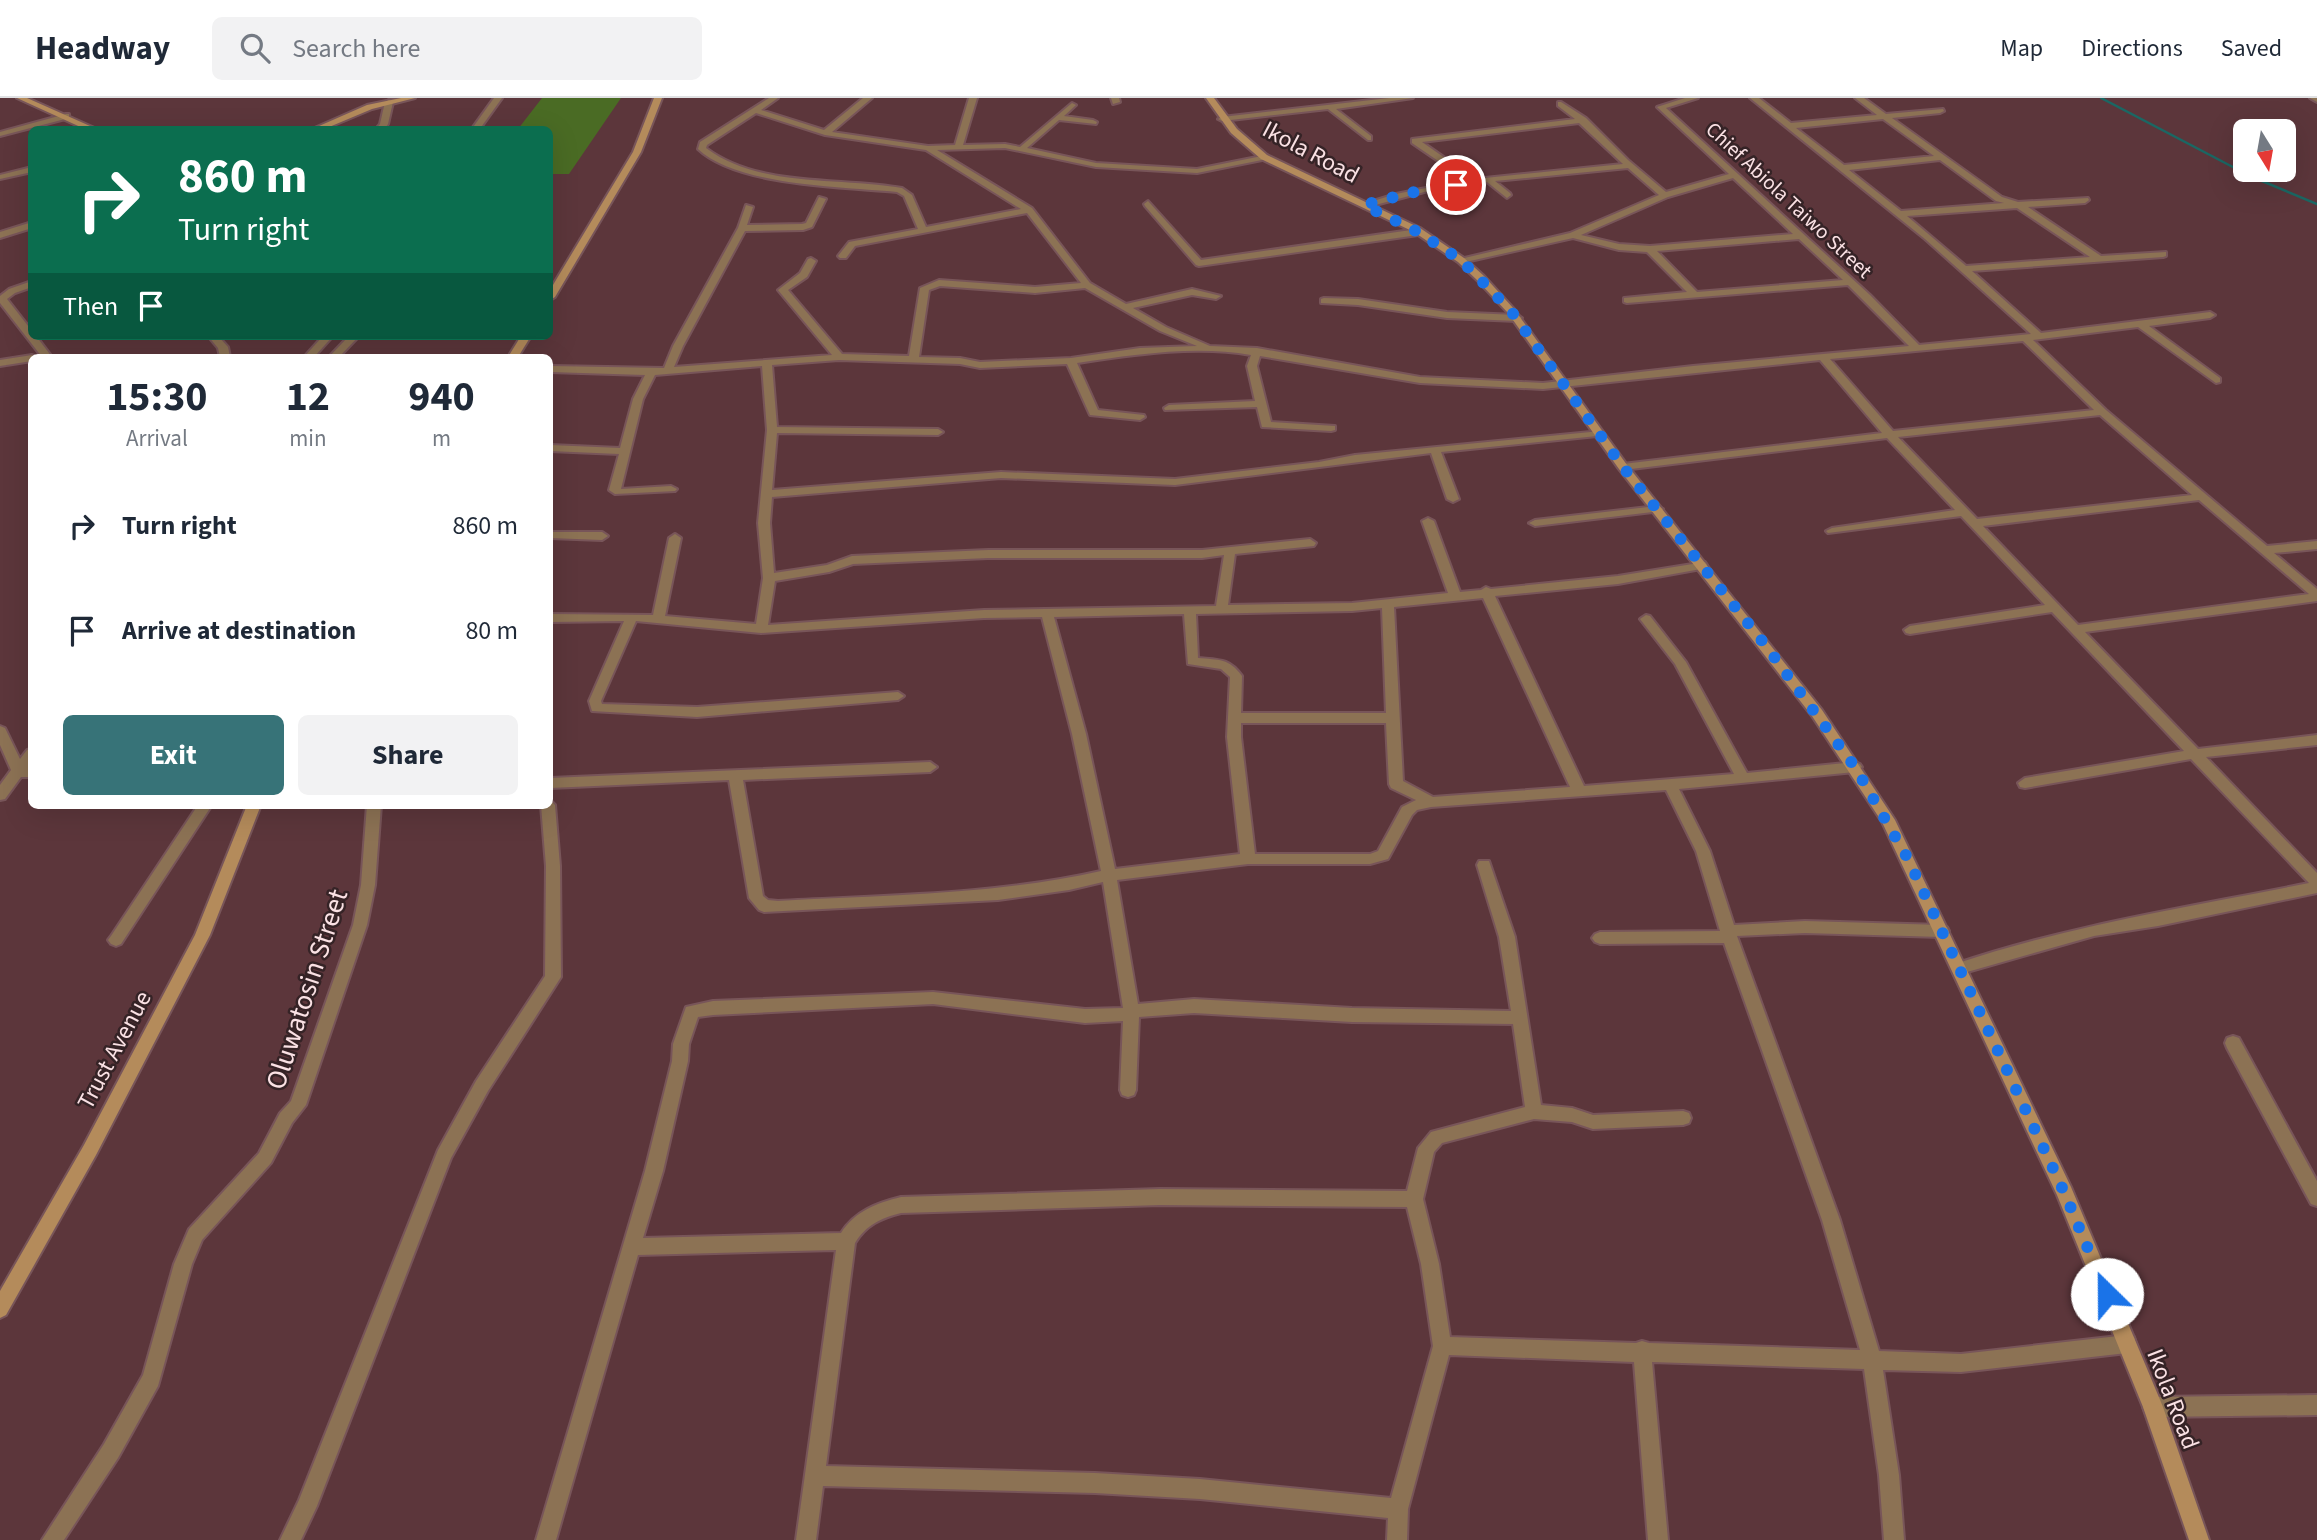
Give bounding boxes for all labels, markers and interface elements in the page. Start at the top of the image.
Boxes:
search box [212,17,702,80]
text: Headway [35,25,170,72]
icon: search [236,29,274,67]
text: Search here [292,30,420,67]
text: Map [2000,31,2043,66]
text: Directions [2081,31,2183,66]
text: Saved [2221,31,2282,66]
street label: Ikola Road [1256,112,1365,193]
street label: Chief Abiola Taiwo Street [1699,115,1879,285]
north arrow [2233,119,2296,182]
map controls [2233,119,2296,182]
text: 860 m [178,142,307,212]
icon: right [63,154,154,245]
pin [1426,155,1486,215]
icon: arrive [1437,166,1475,204]
text: Turn right [178,207,309,253]
icon: arrive [132,287,170,325]
text: Then [63,288,118,325]
text: 15:30 [106,367,208,427]
text: 12 [286,367,330,427]
text: 940 [408,367,475,427]
text: Arrival [126,422,188,455]
text: min [289,422,327,455]
text: m [432,422,451,455]
icon: right [63,507,101,545]
text: Turn right [122,507,237,544]
text: 860 m [452,507,518,544]
icon: arrive [63,612,101,650]
text: Arrive at destination [122,612,356,649]
text: 80 m [465,612,518,649]
button: Exit [63,715,284,795]
button: Share [298,715,518,795]
street label: Oluwatosin Street [256,884,358,1095]
street label: Trust Avenue [69,985,160,1116]
position arrow [2070,1257,2144,1331]
street label: Ikola Road [2137,1344,2208,1455]

